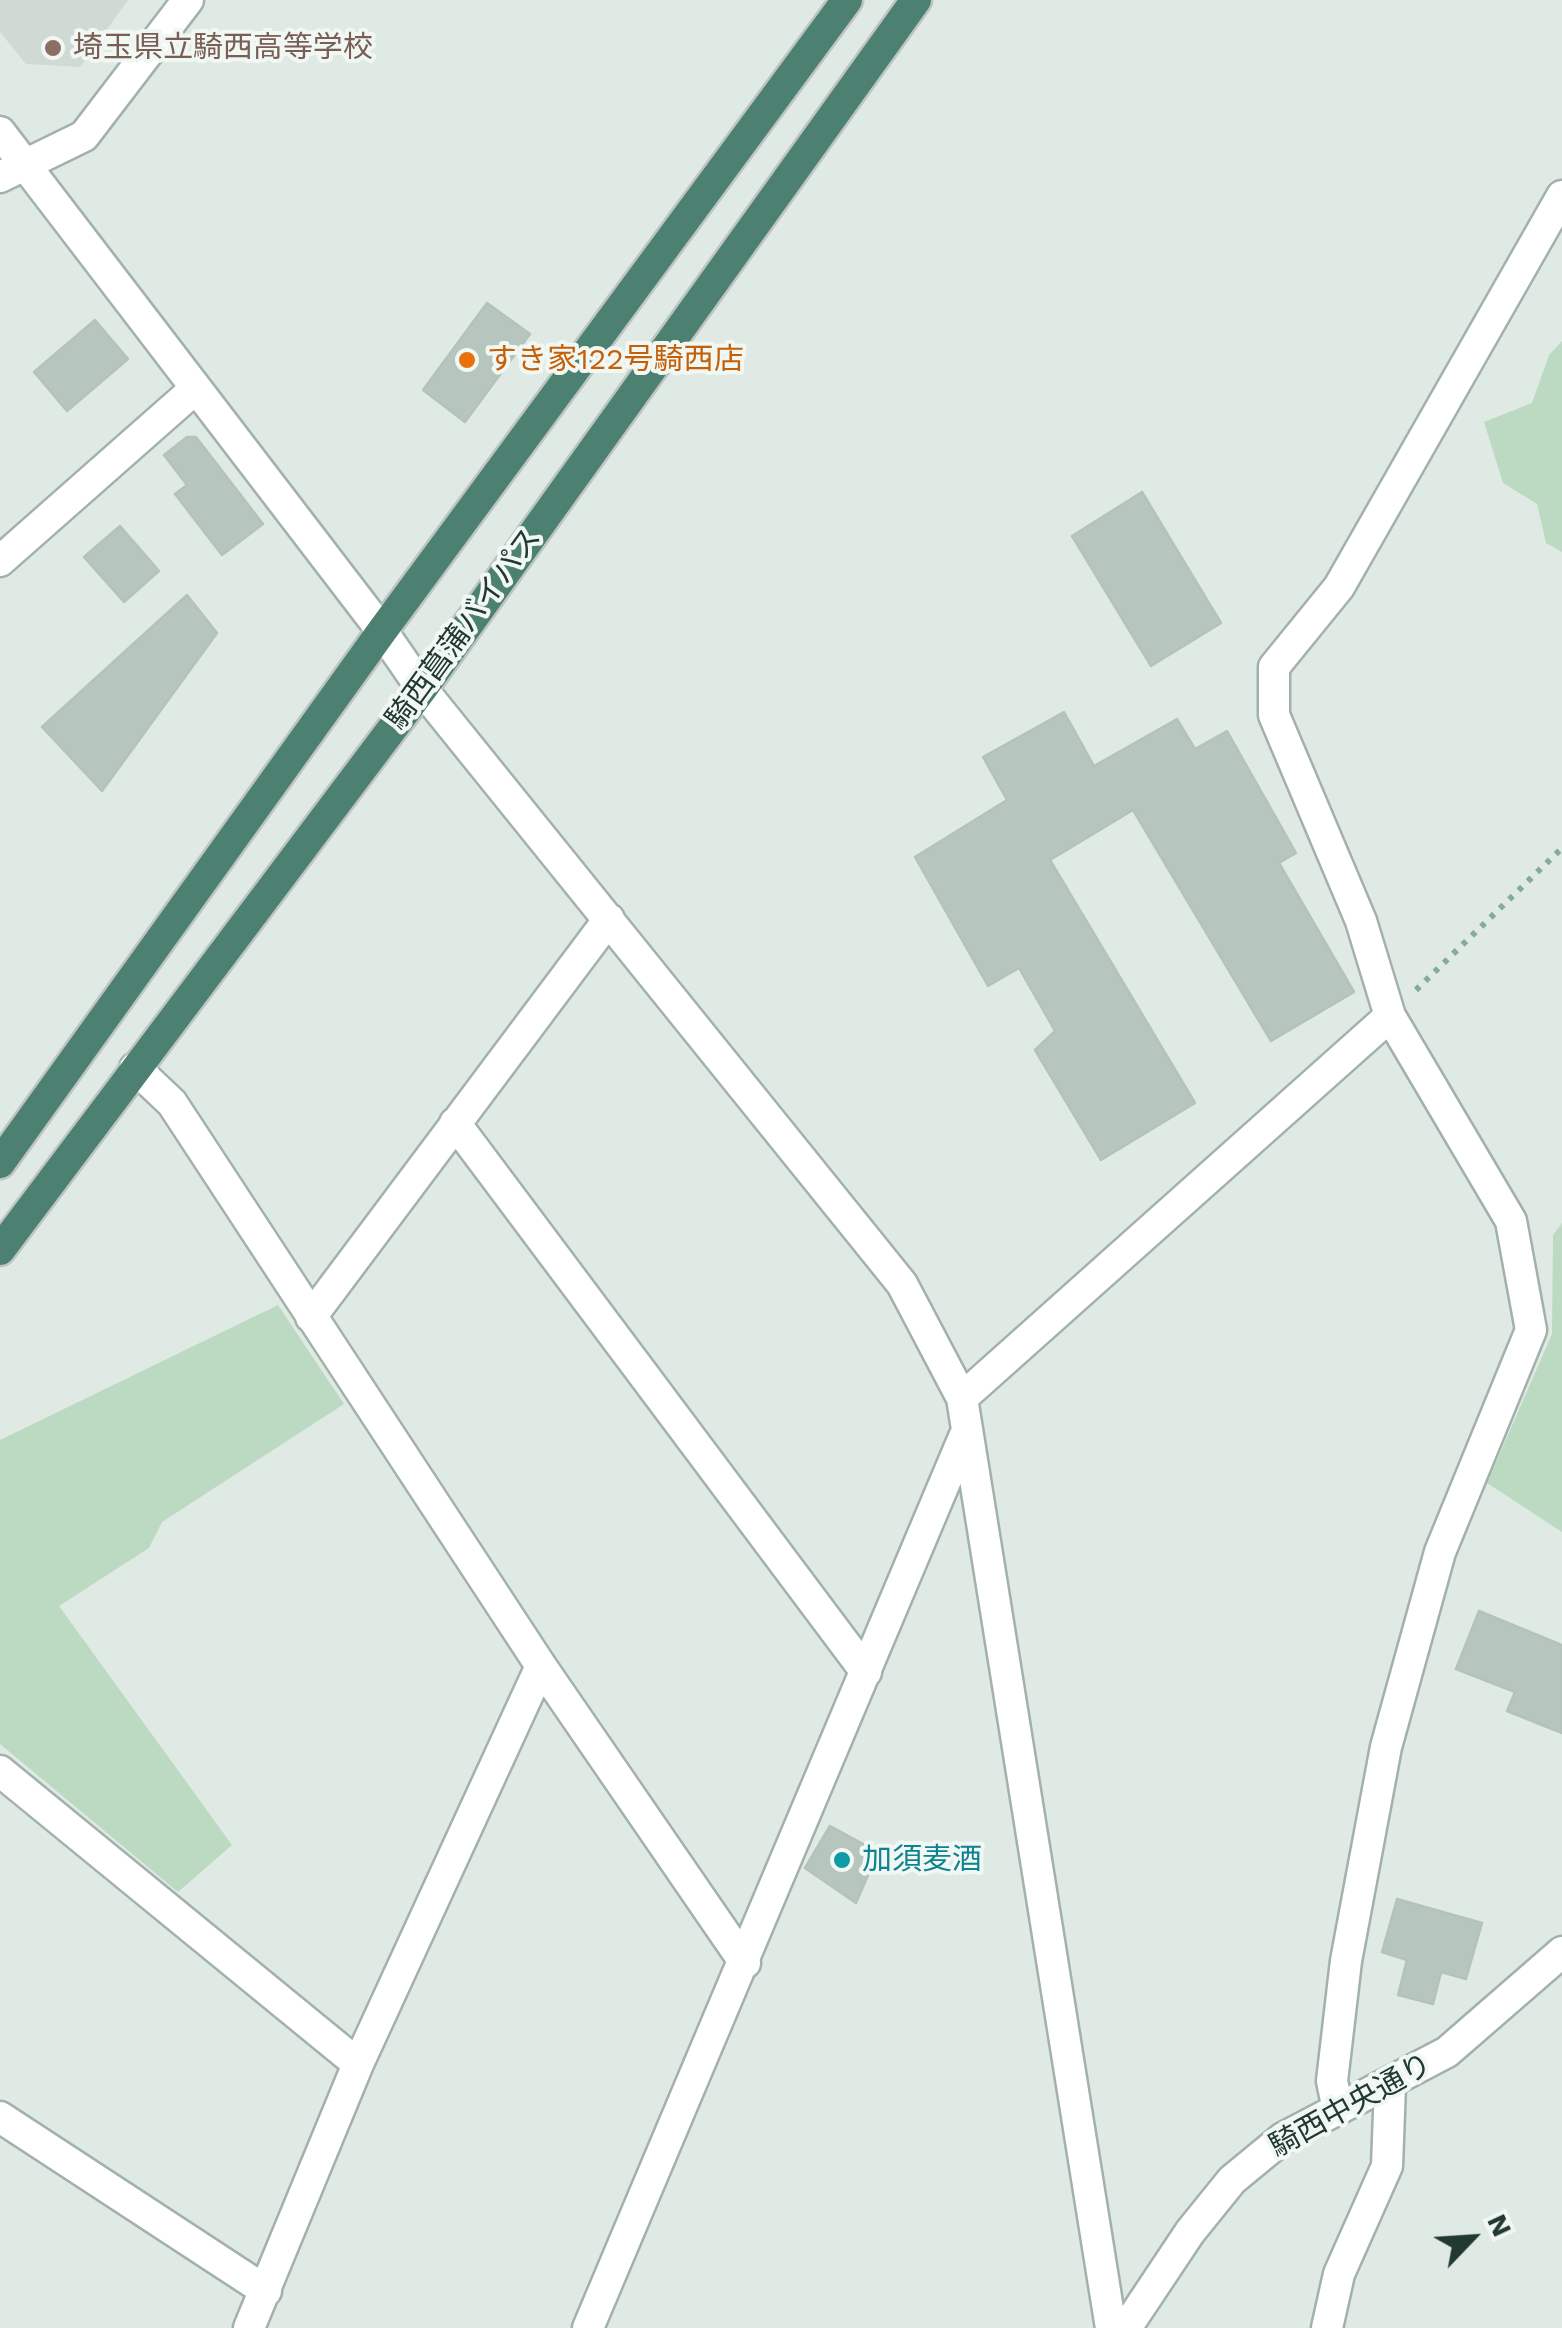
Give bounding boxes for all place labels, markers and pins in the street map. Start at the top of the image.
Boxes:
place label: 埼玉県立騎西高等学校 [73,30,373,66]
marker: 埼玉県立騎西高等学校 [42,37,64,59]
place label: すき家122号騎西店 [487,342,744,378]
marker: すき家122号騎西店 [456,349,478,371]
place label: 加須麦酒 [862,1842,982,1878]
marker: 加須麦酒 [831,1849,853,1871]

